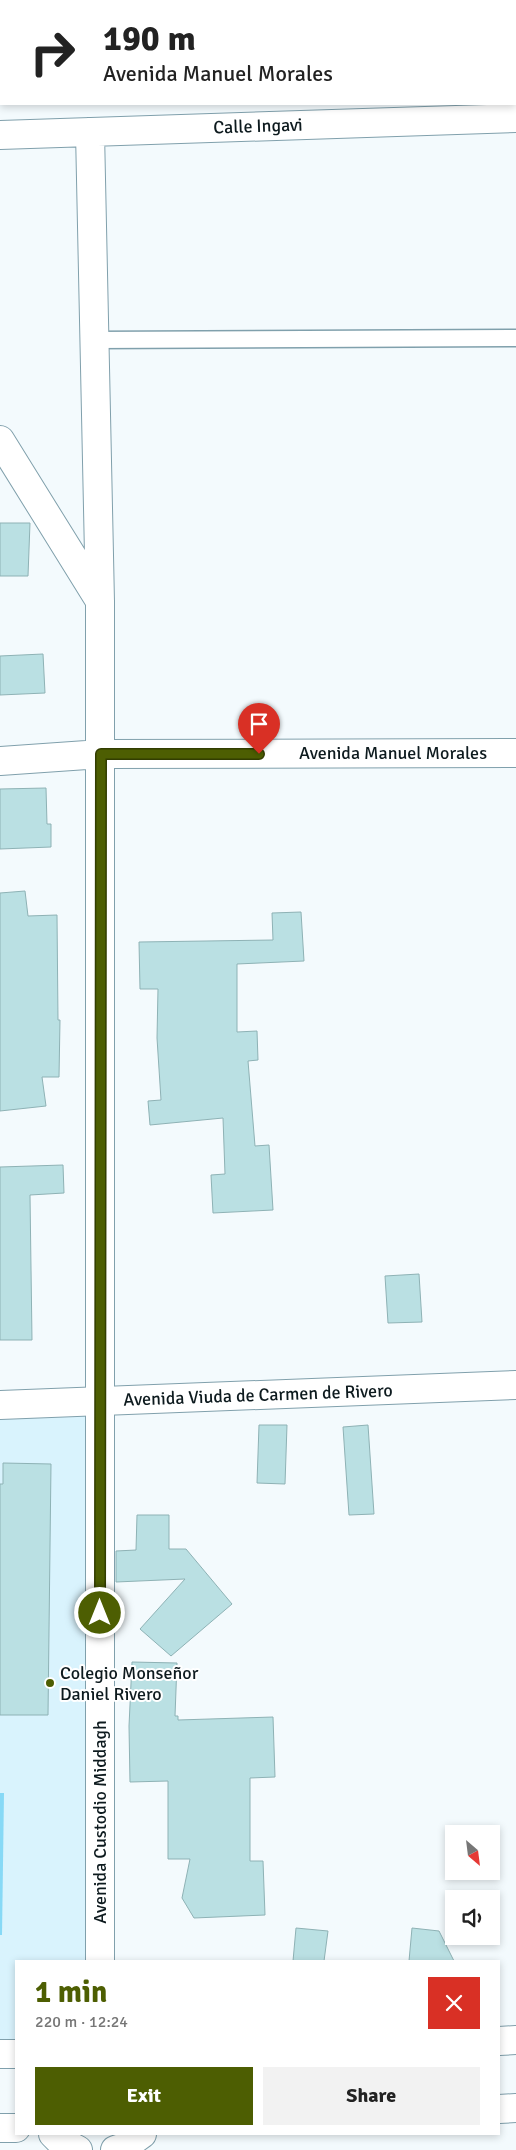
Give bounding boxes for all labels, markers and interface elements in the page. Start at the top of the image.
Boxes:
text: 190 m [103,17,196,60]
icon: right [20,20,85,85]
text: Avenida Manuel Morales [103,60,333,87]
street label: Calle Ingavi [213,113,303,139]
pin [238,703,280,754]
icon: arrive [245,710,273,738]
street label: Avenida Manuel Morales [299,742,487,764]
street label: Avenida Viuda de Carmen de Rivero [123,1379,393,1411]
position arrow [73,1586,125,1638]
place label: Colegio Monseñor Daniel Rivero [60,1662,199,1705]
marker: Colegio Monseñor Daniel Rivero [44,1677,56,1689]
street label: Avenida Custodio Middagh [89,1720,111,1924]
north arrow [445,1825,500,1880]
map controls [445,1825,500,1945]
button: sound [445,1890,500,1945]
text: 1 min [35,1974,107,2011]
button: close [428,1977,480,2029]
text: 220 m · 12:24 [35,2012,128,2032]
button: Exit [35,2067,253,2125]
button: Share [263,2067,480,2125]

